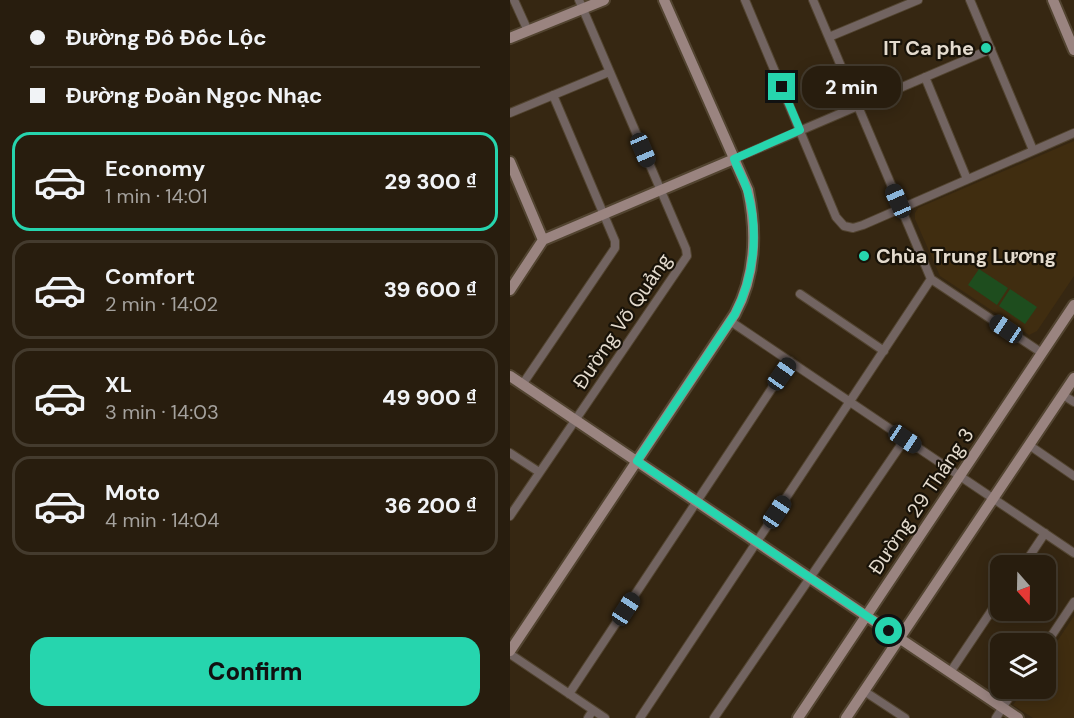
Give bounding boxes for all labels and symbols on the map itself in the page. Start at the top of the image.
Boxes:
place label: IT Ca phe [883,35,974,61]
marker: IT Ca phe [979,41,993,55]
callout: 2 min [803,66,902,108]
route end [768,73,795,100]
car [628,130,658,170]
car [882,181,914,221]
place label: Chùa Trung Lương [876,243,1057,269]
street label: Đường Võ Quảng [567,248,677,394]
marker: Chùa Trung Lương [857,249,871,263]
car [986,311,1026,347]
car [764,354,800,394]
car [885,421,925,457]
street label: Đường 29 Tháng 3 [862,423,980,579]
car [759,492,795,532]
north arrow [990,555,1056,621]
car [609,589,643,629]
route start [875,617,902,644]

